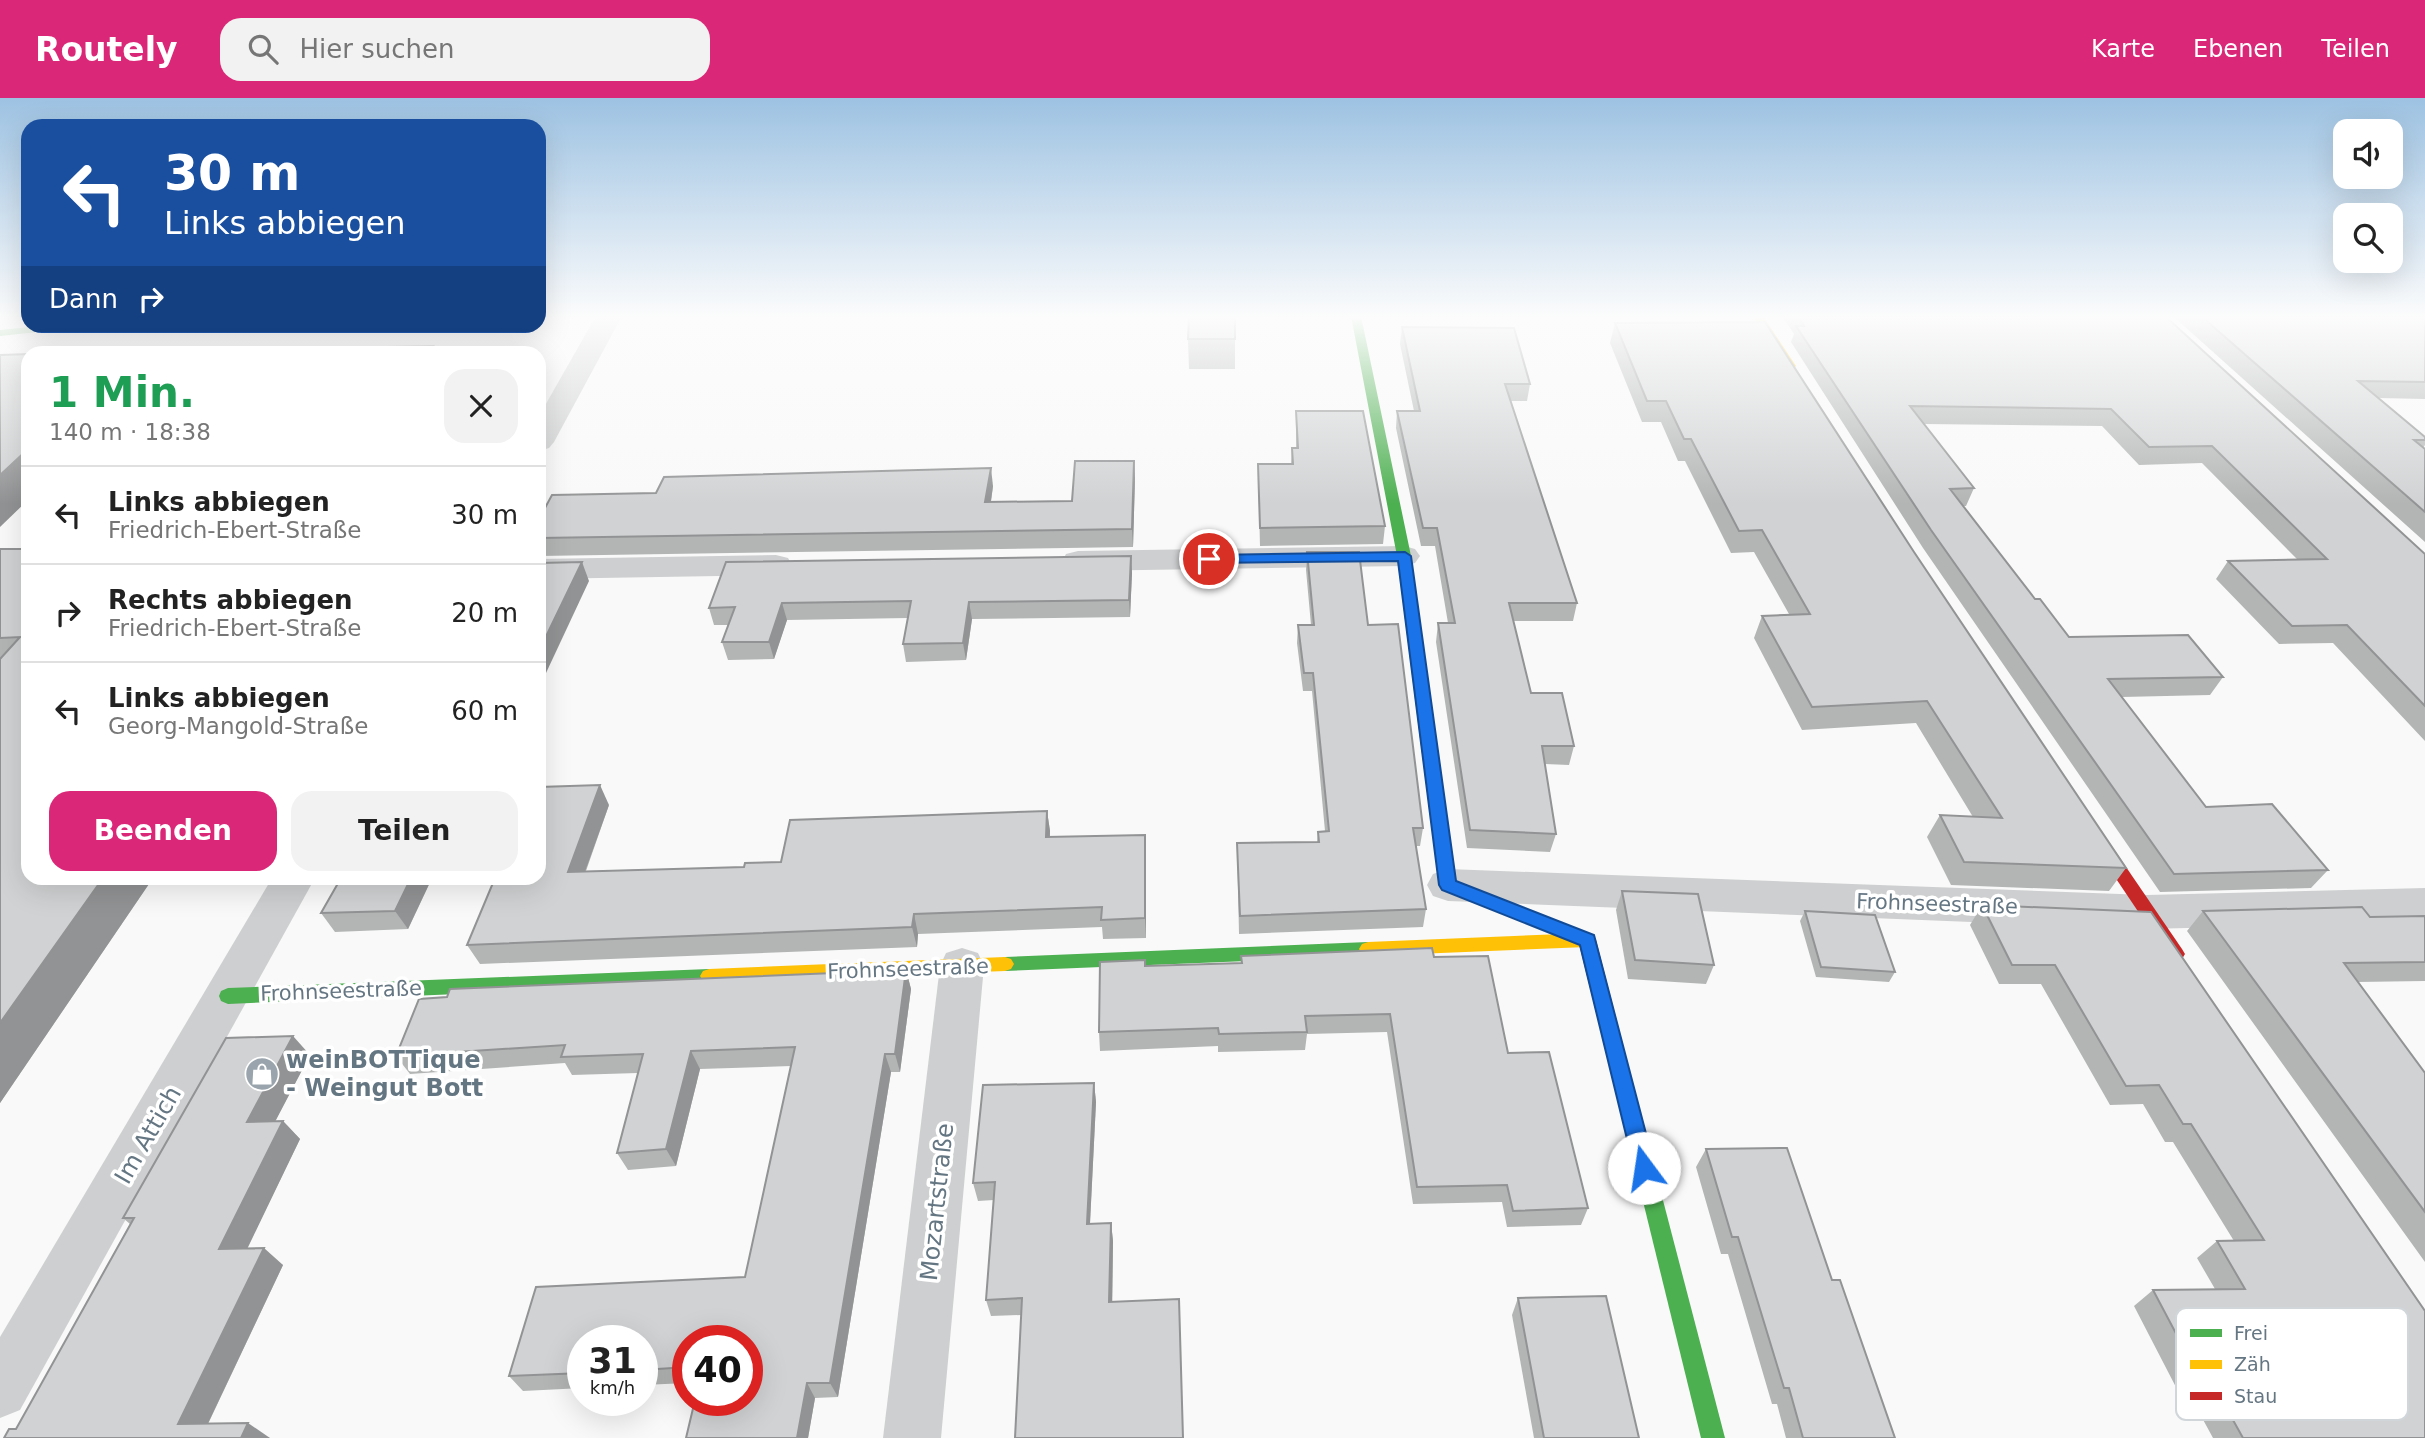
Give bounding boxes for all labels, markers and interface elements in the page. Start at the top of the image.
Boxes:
search box [220,18,710,81]
text: Routely [35,30,178,69]
icon: search [244,30,282,68]
text: Hier suchen [300,34,455,64]
text: Karte [2091,35,2155,63]
text: Ebenen [2193,35,2283,63]
text: Teilen [2321,35,2390,63]
map controls [2333,119,2403,273]
button: sound [2333,119,2403,189]
text: 30 m [164,145,300,202]
icon: left [49,147,140,238]
button: search [2333,203,2403,273]
text: Links abbiegen [164,204,405,242]
icon: right [132,280,170,318]
text: Dann [49,284,118,314]
text: 1 Min. [49,368,195,417]
button: close [444,369,518,443]
text: 140 m · 18:38 [49,419,211,445]
text: Links abbiegen [108,487,330,517]
icon: left [49,496,87,534]
text: 30 m [451,500,518,530]
text: Friedrich-Ebert-Straße [108,517,361,543]
pin [1179,529,1239,589]
icon: arrive [1190,540,1228,578]
text: Rechts abbiegen [108,585,353,615]
icon: right [49,594,87,632]
text: 20 m [451,598,518,628]
text: Friedrich-Ebert-Straße [108,615,361,641]
text: Links abbiegen [108,683,330,713]
icon: left [49,692,87,730]
text: 60 m [451,696,518,726]
text: Georg-Mangold-Straße [108,713,368,739]
button: Beenden [49,791,277,871]
button: Teilen [291,791,518,871]
street label: Frohnseestraße [1856,889,2018,919]
street label: Frohnseestraße [827,954,989,984]
street label: Frohnseestraße [260,976,422,1006]
place label: weinBOTTique - Weingut Bott [286,1046,483,1102]
shop icon: weinBOTTique - Weingut Bott [243,1055,281,1093]
street label: Im Attich [109,1081,187,1189]
street label: Mozartstraße [915,1122,959,1282]
position arrow [1607,1131,1681,1205]
legend [2176,1308,2408,1420]
text: Frei [2234,1322,2268,1344]
speed limit sign: 40 [672,1325,763,1416]
text: 31 [588,1341,637,1381]
text: Zäh [2234,1353,2271,1375]
text: km/h [590,1377,635,1398]
text: Stau [2234,1385,2277,1407]

